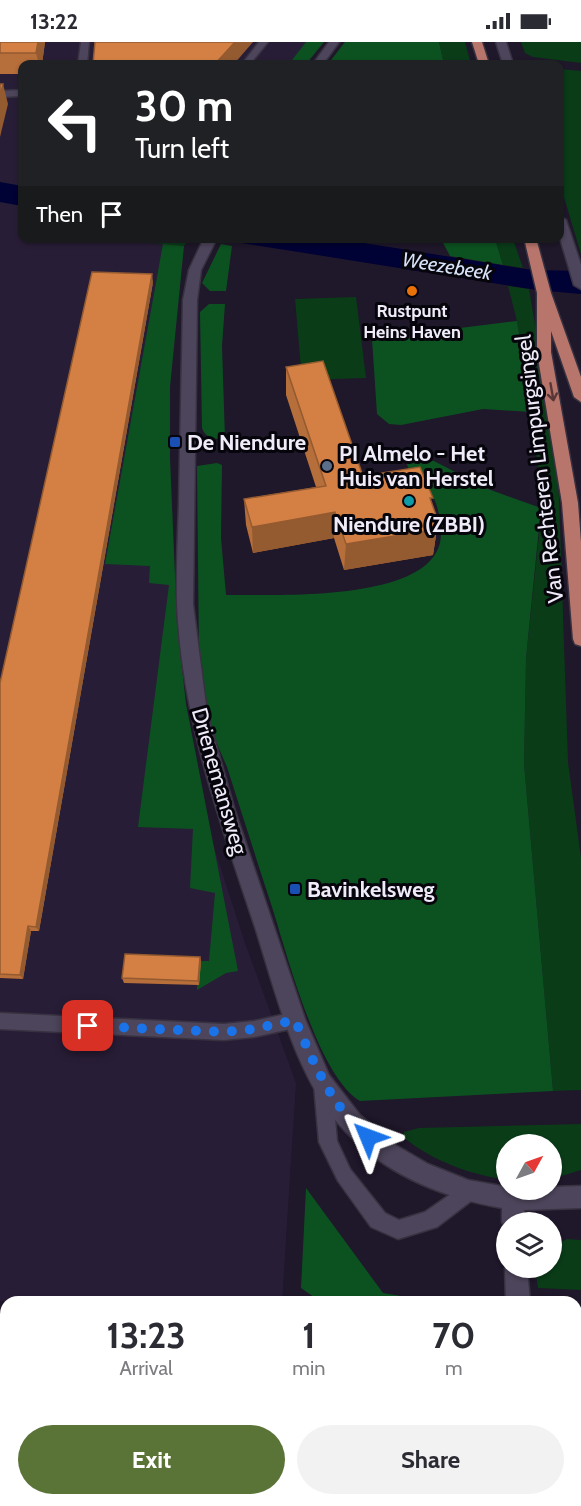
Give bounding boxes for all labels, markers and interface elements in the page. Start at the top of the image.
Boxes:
text: 13:22 [30,8,78,35]
text: 30 m [135,80,233,132]
icon: left [36,84,114,162]
text: Turn left [135,132,229,165]
icon: arrive [95,198,128,231]
text: Then [36,201,83,228]
water label: Weezebeek [401,247,495,285]
marker: Rustpunt Heins Haven [405,284,419,298]
place label: Rustpunt Heins Haven [363,300,461,343]
street label: Van Rechteren Limpurgsingel [510,333,569,605]
one-way arrow [546,382,557,402]
place label: De Niendure [187,429,306,456]
marker: De Niendure [168,435,182,449]
place label: PI Almelo - Het Huis van Herstel [339,440,494,492]
marker: PI Almelo - Het Huis van Herstel [320,459,334,473]
marker: Niendure (ZBBI) [402,494,416,508]
place label: Niendure (ZBBI) [333,511,485,538]
street label: Drienemansweg [186,705,254,859]
place label: Bavinkelsweg [307,876,435,903]
marker: Bavinkelsweg [288,882,302,896]
pin [62,1000,113,1051]
icon: arrive [71,1009,104,1042]
position arrow [336,1105,400,1169]
north arrow [496,1134,562,1200]
map controls [496,1134,562,1278]
button: layers [496,1212,562,1278]
text: 13:23 [107,1313,186,1357]
text: 1 [302,1313,315,1357]
text: 70 [432,1313,475,1357]
text: Arrival [120,1356,173,1380]
text: min [292,1356,325,1380]
text: m [445,1356,462,1380]
button: Exit [18,1425,285,1494]
button: Share [297,1425,564,1494]

